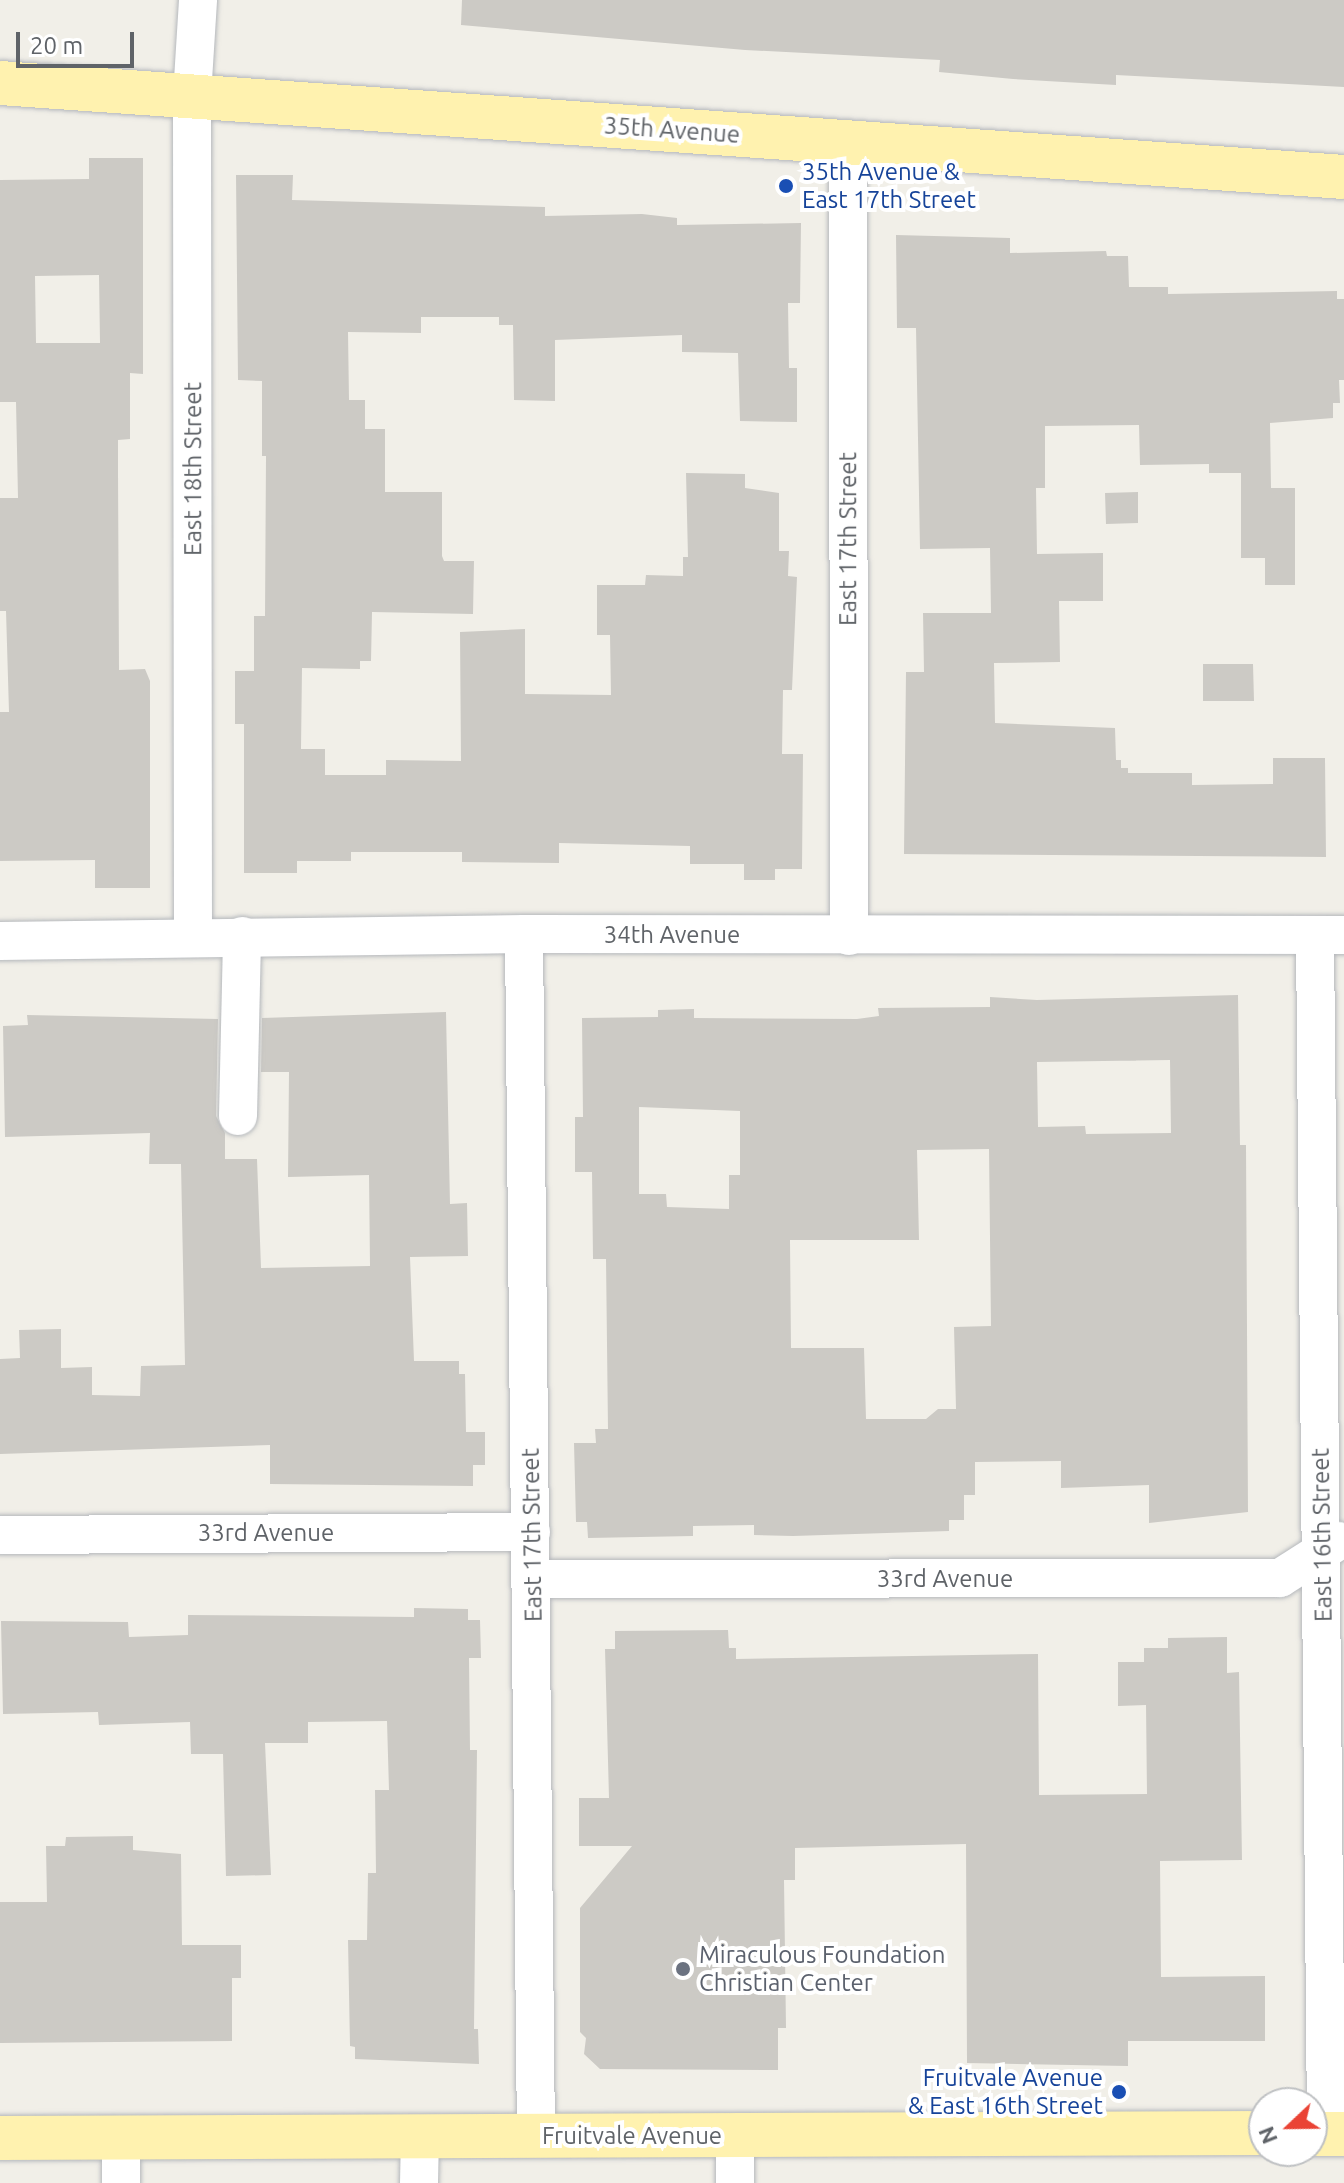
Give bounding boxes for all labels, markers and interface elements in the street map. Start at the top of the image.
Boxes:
scale bar [20,16,138,66]
text: 20 m [30,32,83,59]
street label: 35th Avenue [603,111,741,149]
place label: 35th Avenue & East 17th Street [802,158,976,214]
marker: 35th Avenue & East 17th Street [777,177,795,195]
street label: East 18th Street [179,382,207,556]
street label: East 17th Street [834,452,862,626]
street label: 34th Avenue [604,921,740,949]
street label: East 17th Street [516,1448,548,1622]
street label: East 16th Street [1306,1448,1338,1622]
street label: 33rd Avenue [198,1519,334,1547]
street label: 33rd Avenue [877,1565,1013,1593]
place label: Miraculous Foundation Christian Center [699,1941,945,1997]
marker: Miraculous Foundation Christian Center [674,1960,692,1978]
place label: Fruitvale Avenue & East 16th Street [908,2064,1103,2120]
marker: Fruitvale Avenue & East 16th Street [1110,2083,1128,2101]
north arrow [1248,2087,1328,2167]
street label: Fruitvale Avenue [542,2122,722,2150]
text: N [1252,2123,1282,2148]

